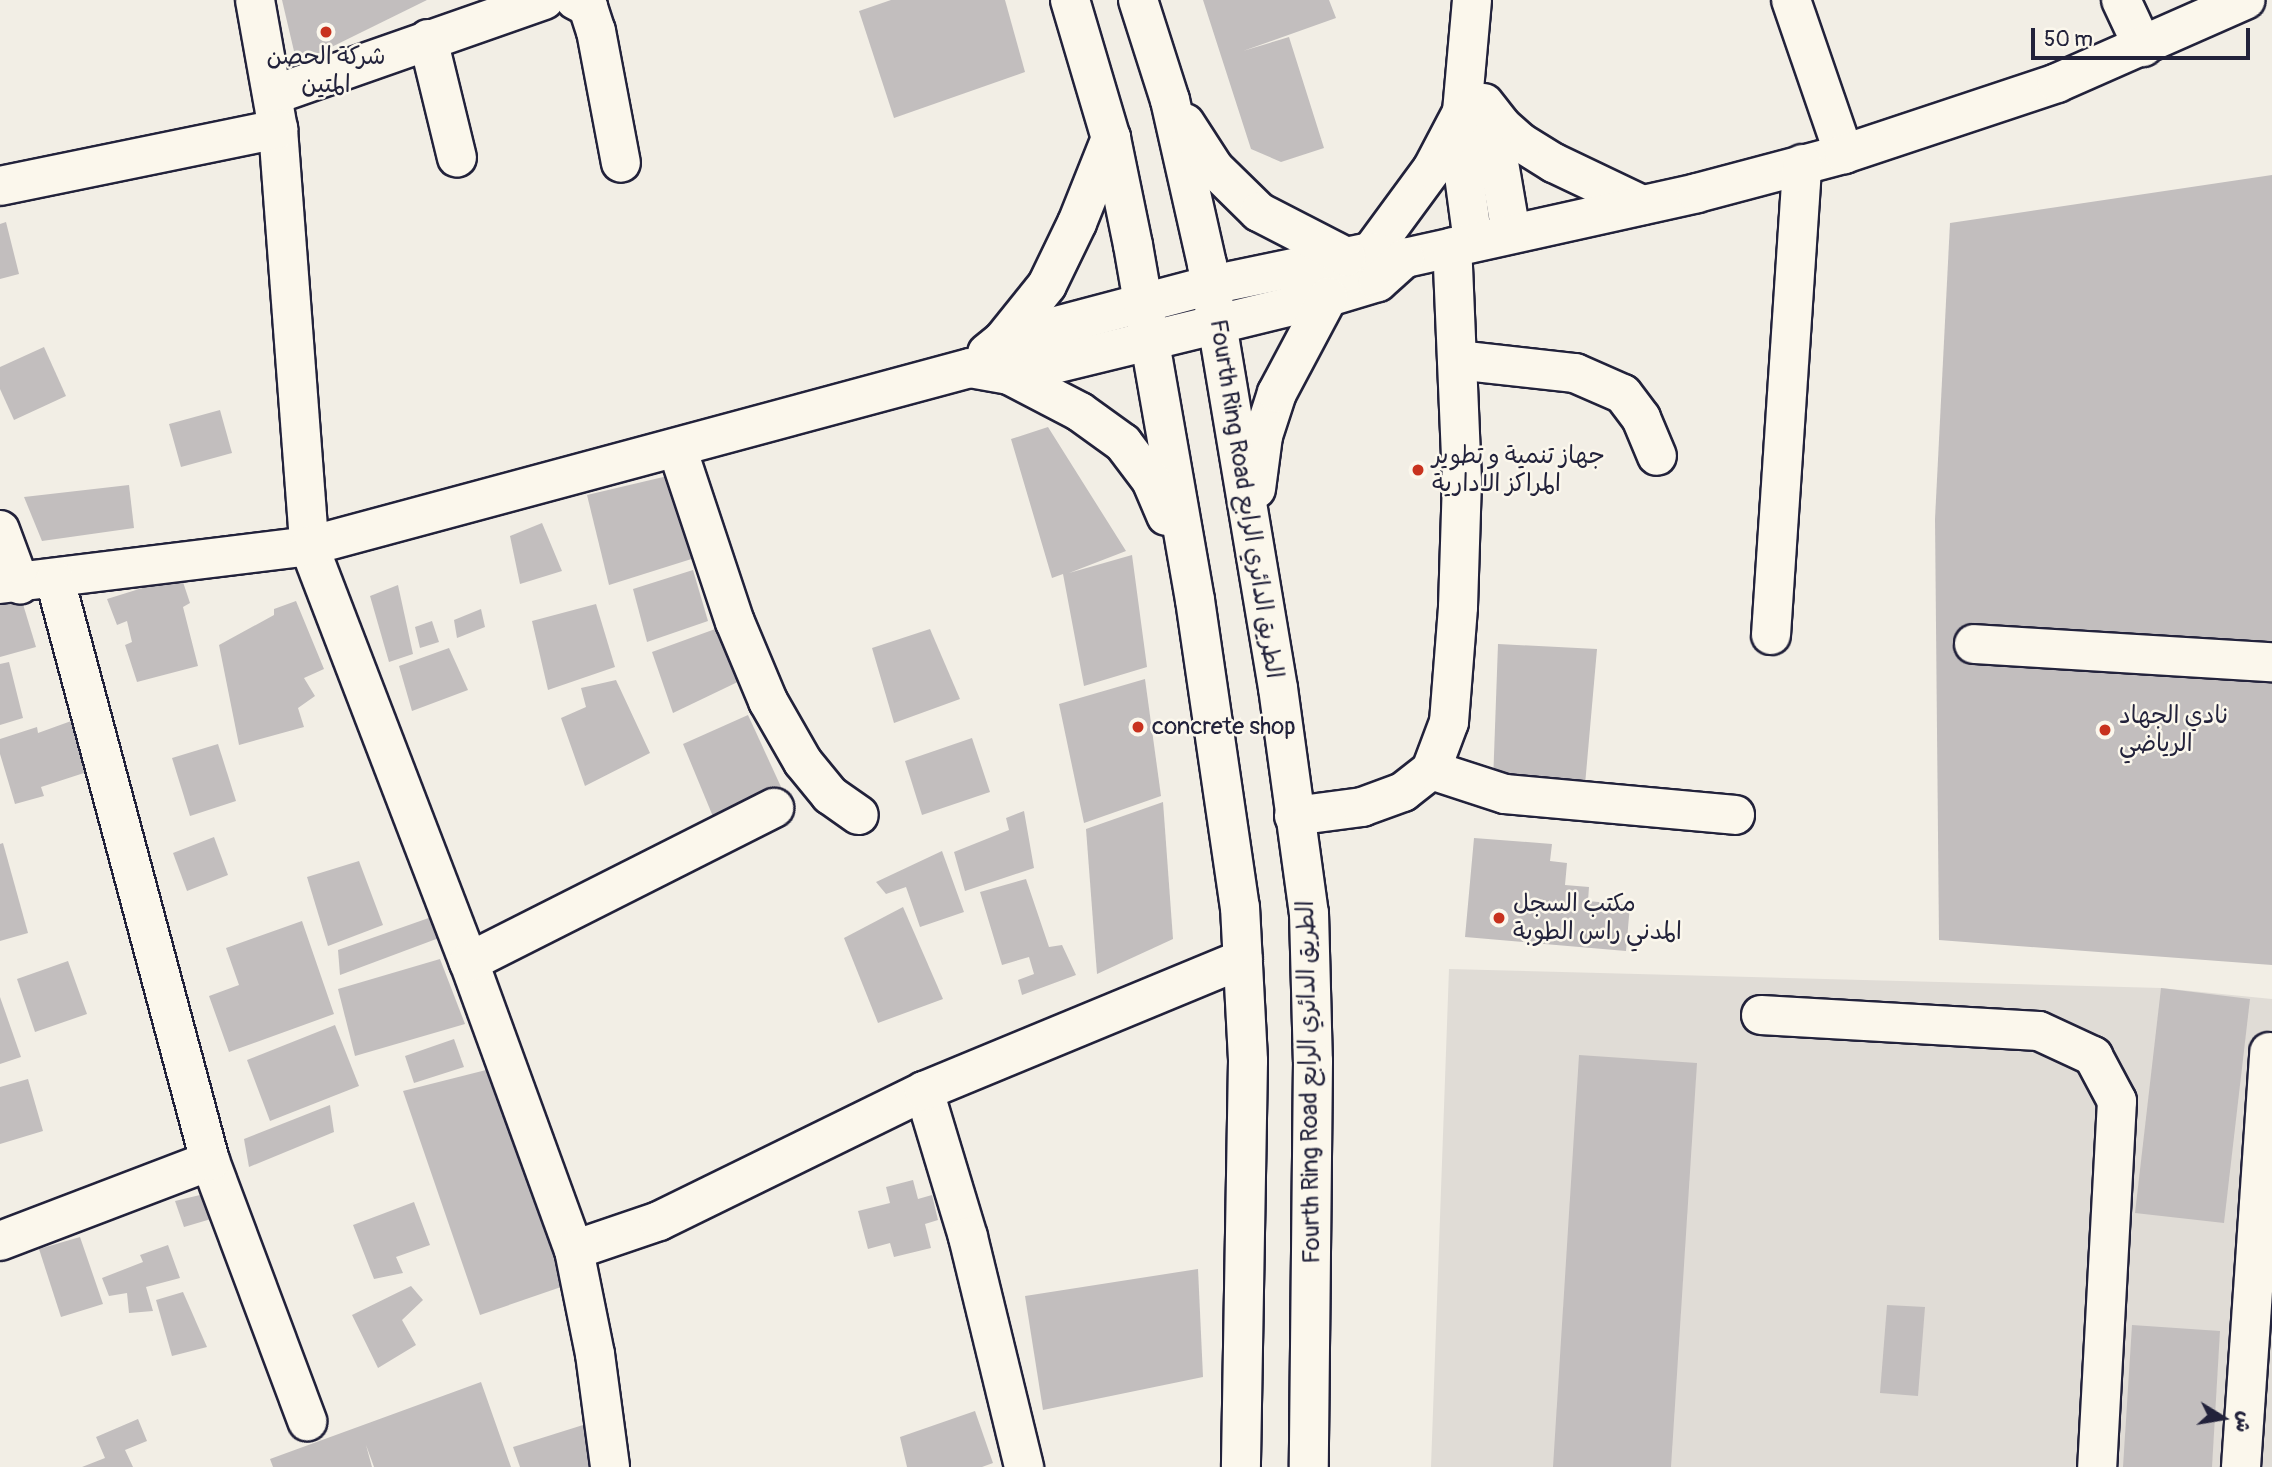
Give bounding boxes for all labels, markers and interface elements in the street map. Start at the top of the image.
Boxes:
scale bar [2034,14,2253,58]
marker: شركة الحصن المتين [318,24,334,40]
text: 50 m [2044,26,2093,53]
place label: شركة الحصن المتين [266,43,386,99]
street label: Fourth Ring Road الطريق الدائري الرابع [1203,317,1289,681]
place label: جهاز تنمية و تطوير المراكز الادارية [1432,442,1605,498]
marker: جهاز تنمية و تطوير المراكز الادارية [1410,462,1426,478]
place label: نادي الجهاد الرياضي [2119,702,2228,758]
place label: concrete shop [1152,713,1296,741]
marker: concrete shop [1130,719,1146,735]
marker: نادي الجهاد الرياضي [2097,722,2113,738]
place label: مكتب السجل المدني راس الطوبة [1513,890,1682,946]
street label: Fourth Ring Road الطريق الدائري الرابع [1291,900,1327,1264]
marker: مكتب السجل المدني راس الطوبة [1491,910,1507,926]
north arrow [2188,1383,2258,1453]
text: ش [2230,1409,2257,1435]

